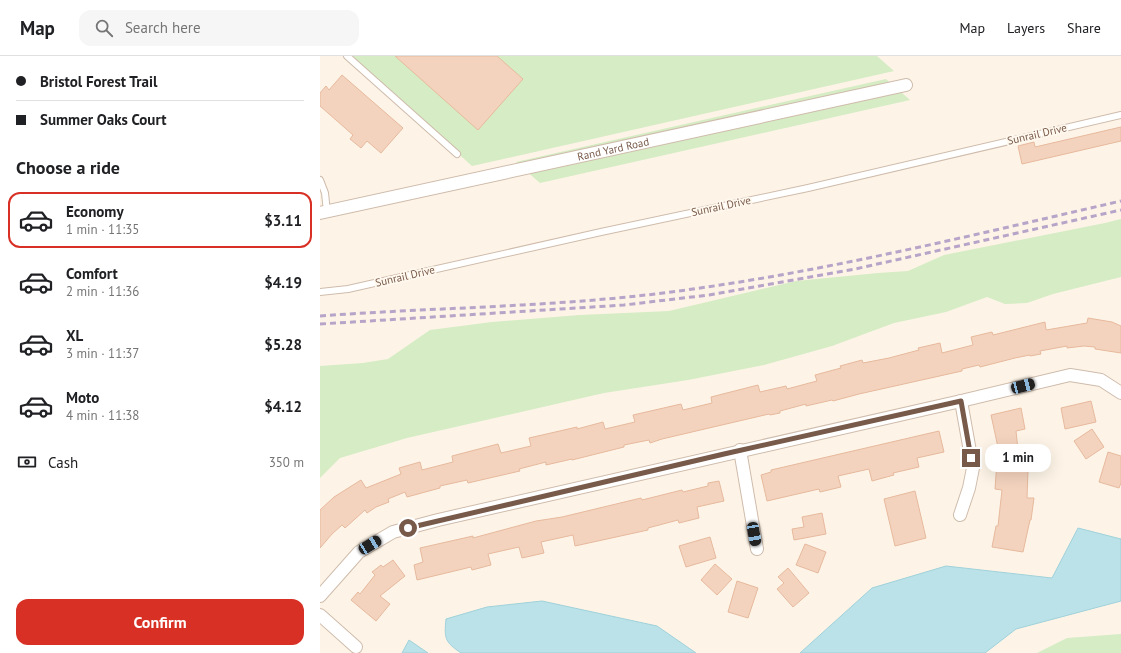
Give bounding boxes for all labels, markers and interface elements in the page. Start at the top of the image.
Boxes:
search box [79,10,359,46]
text: Map [20,16,55,40]
icon: search [93,17,115,39]
text: Search here [125,18,201,37]
text: Map [959,19,985,37]
text: Layers [1007,19,1045,37]
text: Share [1067,19,1101,37]
text: Bristol Forest Trail [40,72,157,91]
text: Summer Oaks Court [40,110,166,129]
street label: Sunrail Drive [1006,120,1069,148]
street label: Rand Yard Road [576,134,650,164]
text: Choose a ride [16,156,120,179]
street label: Sunrail Drive [690,193,753,219]
icon: car [18,202,54,238]
text: Economy [66,202,124,221]
text: $3.11 [264,211,302,230]
text: 1 min · 11:35 [66,221,139,238]
street label: Sunrail Drive [374,262,437,290]
icon: car [18,264,54,300]
text: Comfort [66,264,118,283]
text: $4.19 [264,273,302,292]
text: 2 min · 11:36 [66,283,139,300]
icon: car [18,326,54,362]
text: XL [66,326,83,345]
text: $5.28 [264,335,302,354]
text: 3 min · 11:37 [66,345,139,362]
car [1010,377,1036,395]
icon: car [18,388,54,424]
text: Moto [66,388,99,407]
text: $4.12 [264,397,302,416]
text: 4 min · 11:38 [66,407,139,424]
callout: 1 min [985,444,1051,472]
route end [962,449,980,467]
text: 1 min [1002,449,1034,466]
icon: cash [16,451,38,473]
text: Cash [48,453,78,472]
text: 350 m [269,454,304,471]
route start [399,519,417,537]
car [746,521,762,547]
car [357,534,383,556]
button: Confirm [16,599,304,645]

